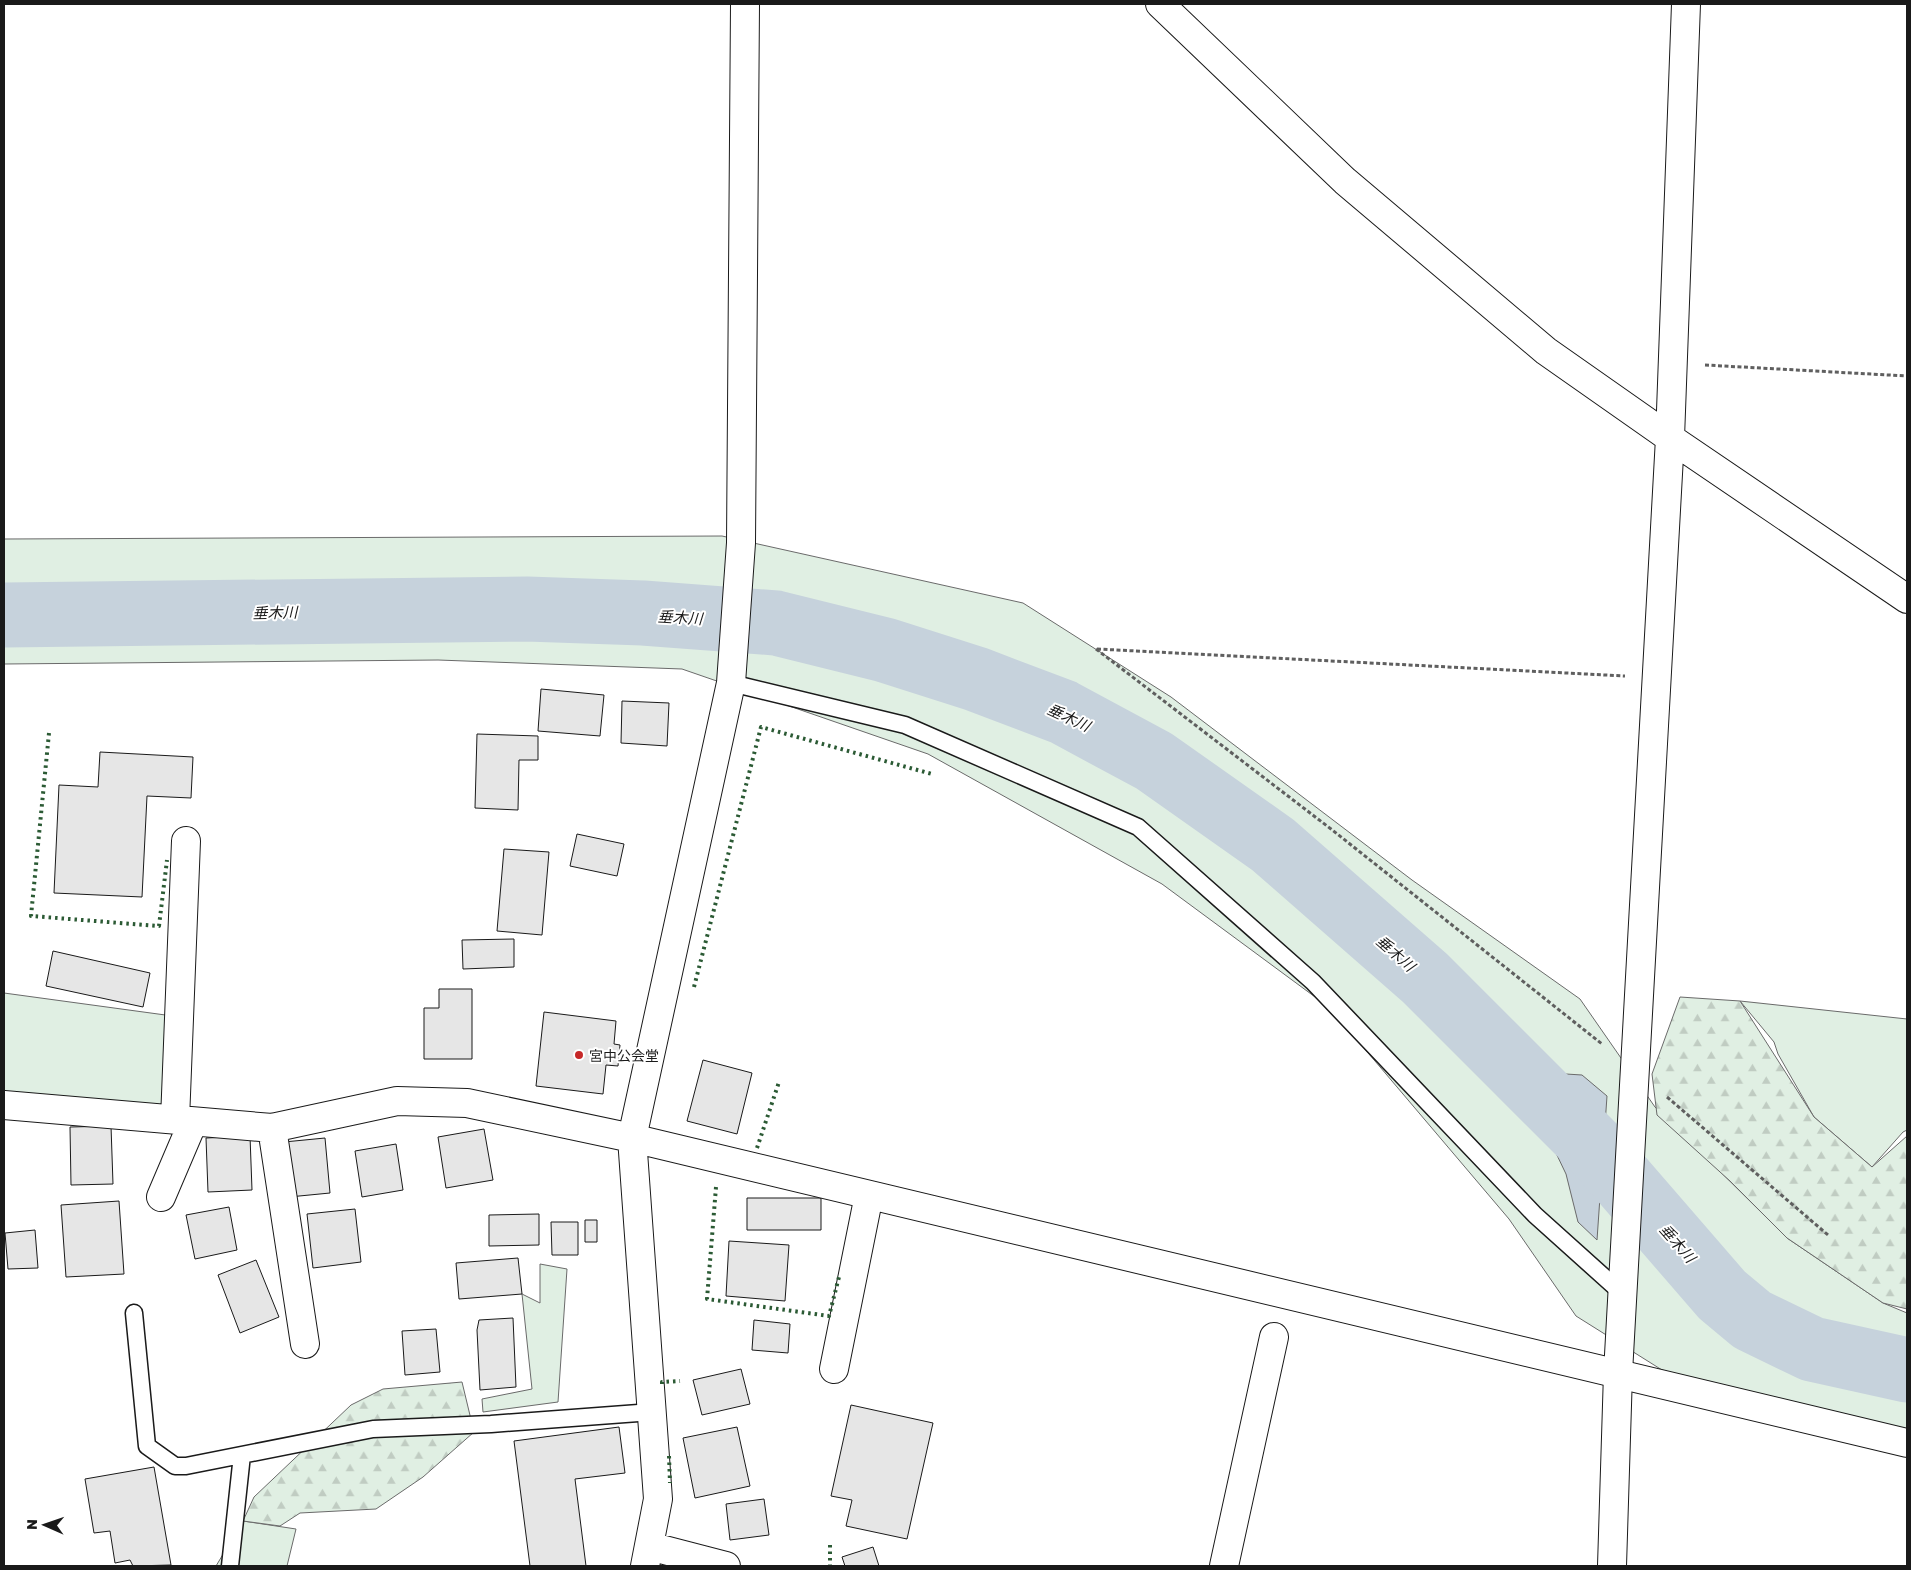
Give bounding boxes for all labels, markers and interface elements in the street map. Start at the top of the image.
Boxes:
water label: 垂木川 [252,603,300,621]
water label: 垂木川 [657,607,705,627]
water label: 垂木川 [1045,699,1095,736]
water label: 垂木川 [1373,931,1420,976]
place label: 宮中公会堂 [589,1047,659,1064]
marker: 宮中公会堂 [573,1049,585,1061]
water label: 垂木川 [1656,1220,1701,1267]
north arrow [20,1500,70,1550]
text: N [23,1519,40,1530]

